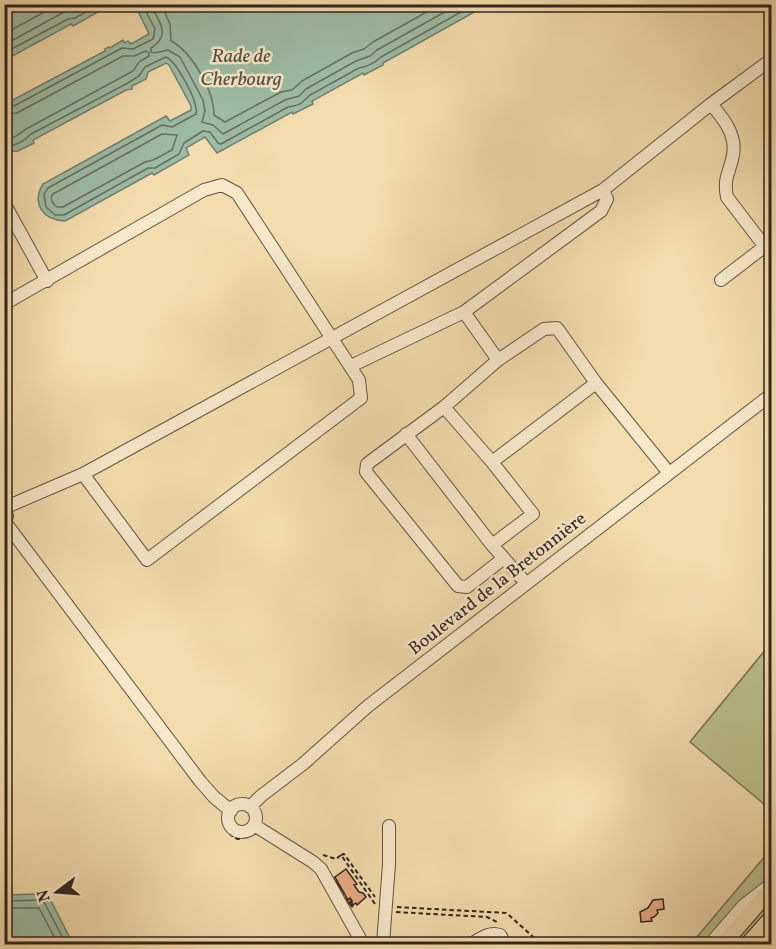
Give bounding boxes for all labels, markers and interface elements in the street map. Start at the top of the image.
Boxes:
water label: Rade de Cherbourg [200,43,282,94]
street label: Boulevard de la Bretonnière [404,507,592,662]
north arrow [27,862,87,922]
text: N [32,887,57,904]

